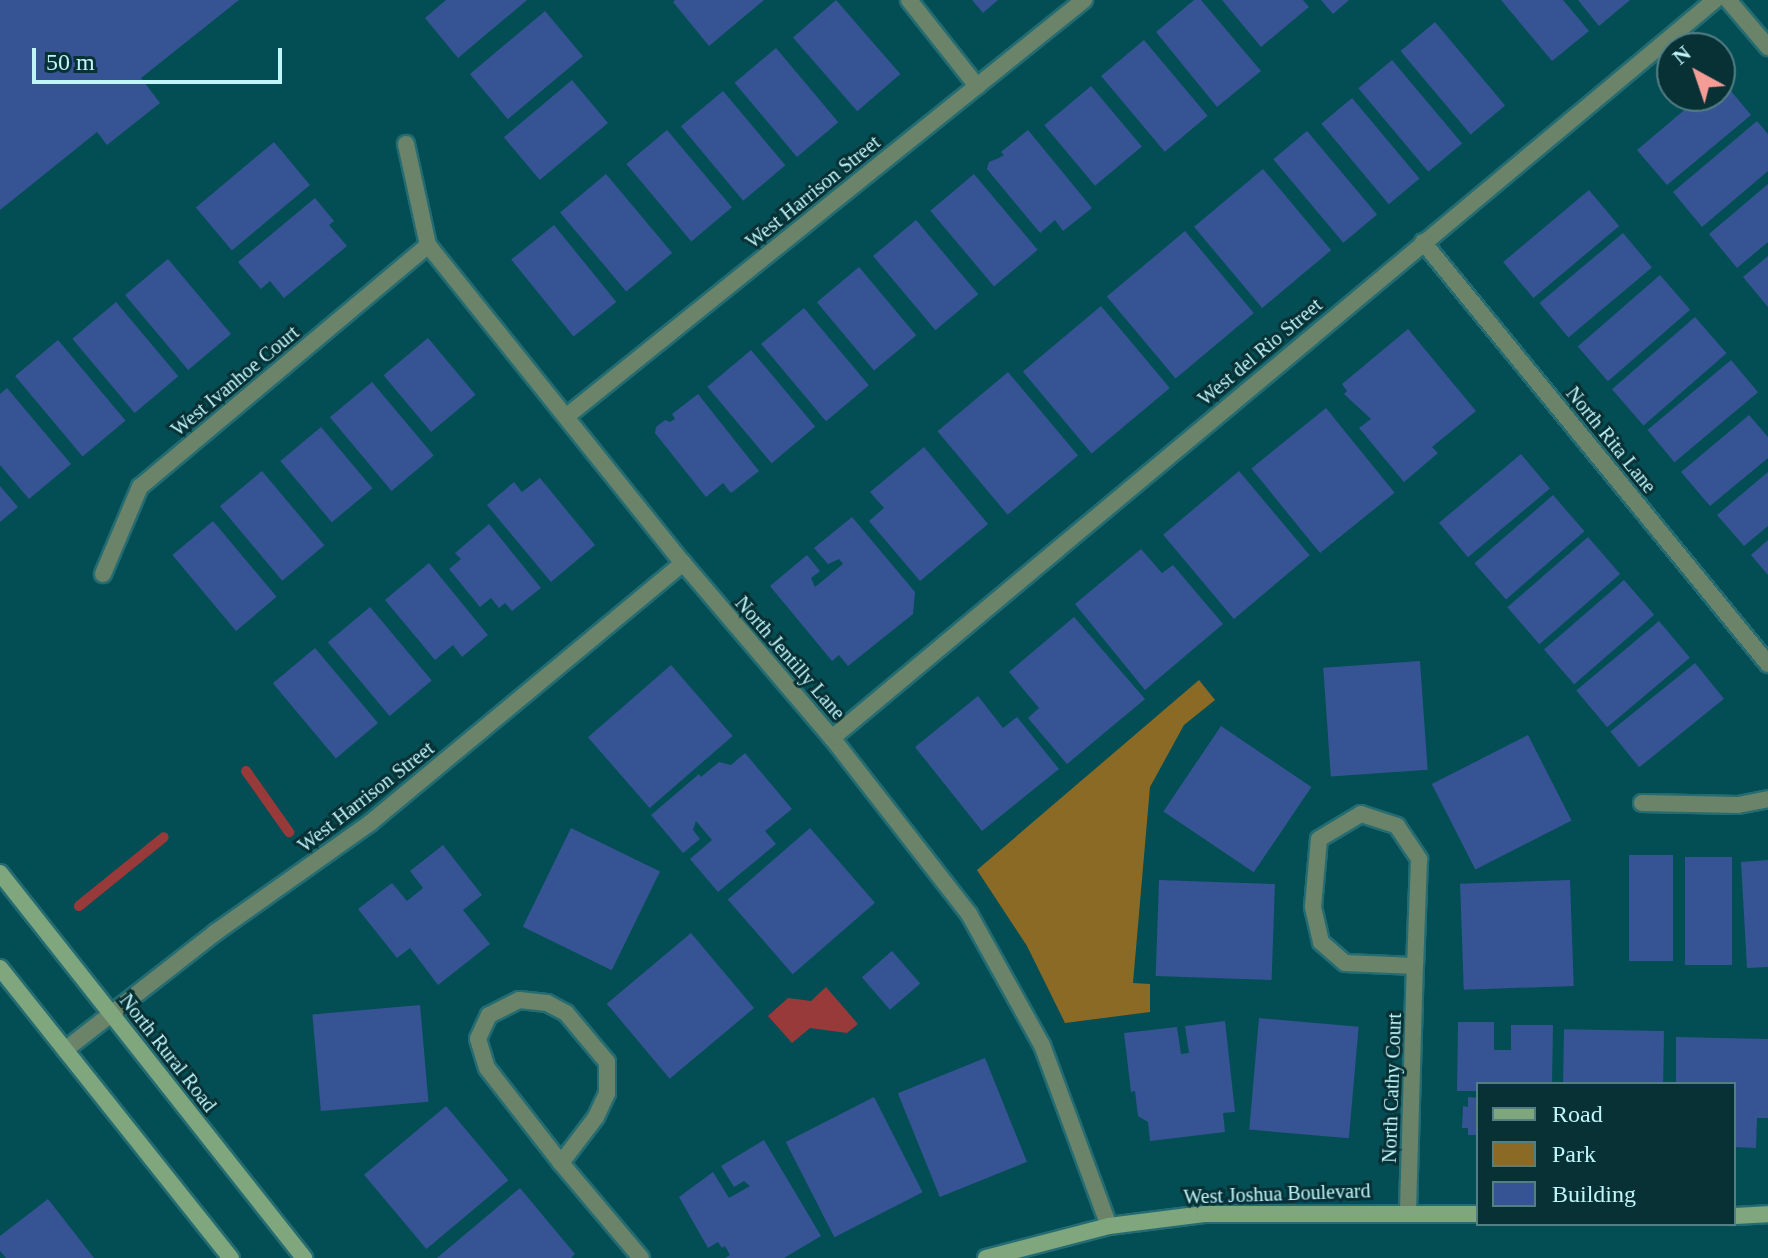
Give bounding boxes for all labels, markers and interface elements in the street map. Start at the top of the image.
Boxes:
scale bar [36,32,286,82]
north arrow [1656,32,1736,112]
text: N [1667,40,1696,69]
text: 50 m [46,49,95,75]
street label: West Harrison Street [741,130,885,254]
street label: West del Rio Street [1193,293,1327,411]
street label: West Ivanhoe Court [166,321,304,441]
street label: North Rita Lane [1561,382,1661,498]
street label: North Jentilly Lane [730,591,850,725]
street label: West Harrison Street [293,736,439,858]
street label: North Rural Road [114,989,222,1117]
street label: North Cathy Court [1377,1013,1407,1163]
legend [1476,1082,1736,1226]
text: Road [1552,1101,1603,1127]
text: Park [1552,1141,1596,1167]
street label: West Joshua Boulevard [1183,1179,1371,1209]
text: Building [1552,1181,1636,1207]

